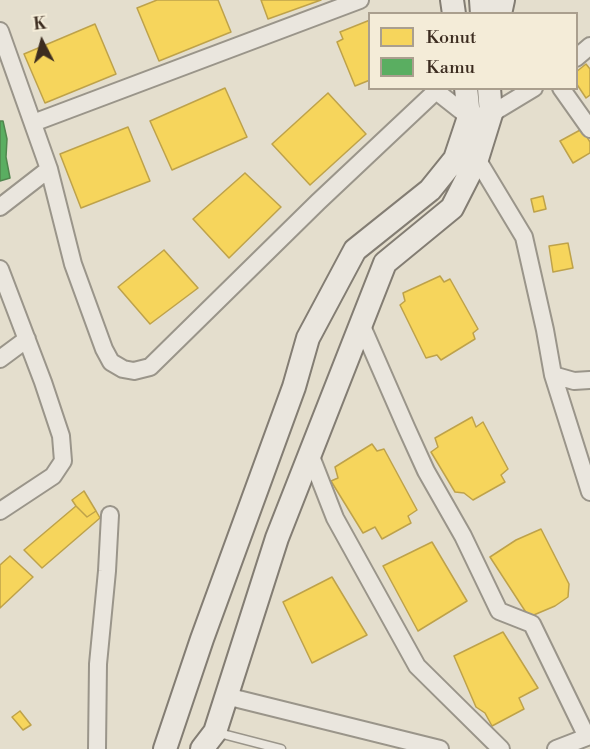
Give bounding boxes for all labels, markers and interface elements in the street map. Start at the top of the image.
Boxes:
north arrow [12,12,72,72]
legend [368,12,578,90]
text: K [33,13,48,35]
text: Konut [426,26,476,49]
text: Kamu [426,56,475,79]

